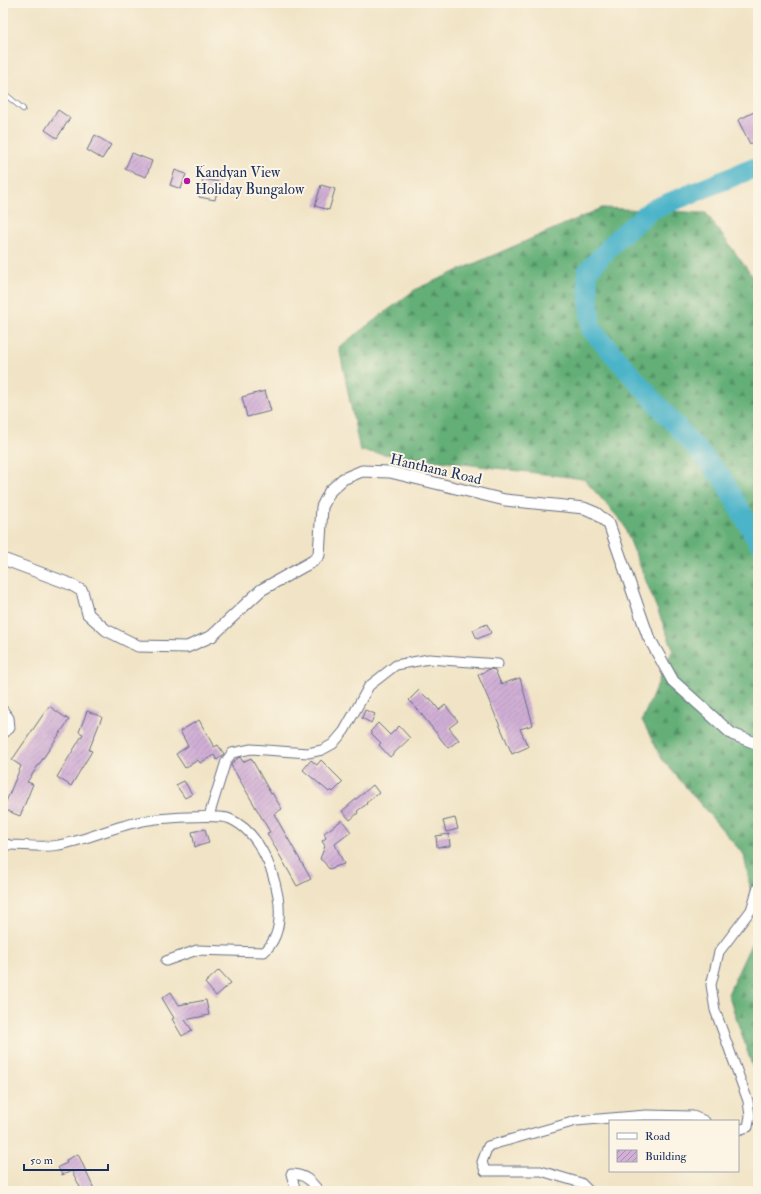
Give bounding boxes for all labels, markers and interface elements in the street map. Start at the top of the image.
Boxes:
place label: Kandyan View Holiday Bungalow [195,163,305,199]
marker: Kandyan View Holiday Bungalow [182,176,192,186]
street label: Hanthana Road [388,450,484,489]
legend [609,1120,739,1172]
text: Road [645,1129,670,1144]
scale bar [24,1146,108,1172]
text: Building [645,1149,688,1164]
text: 50 m [30,1153,54,1168]

